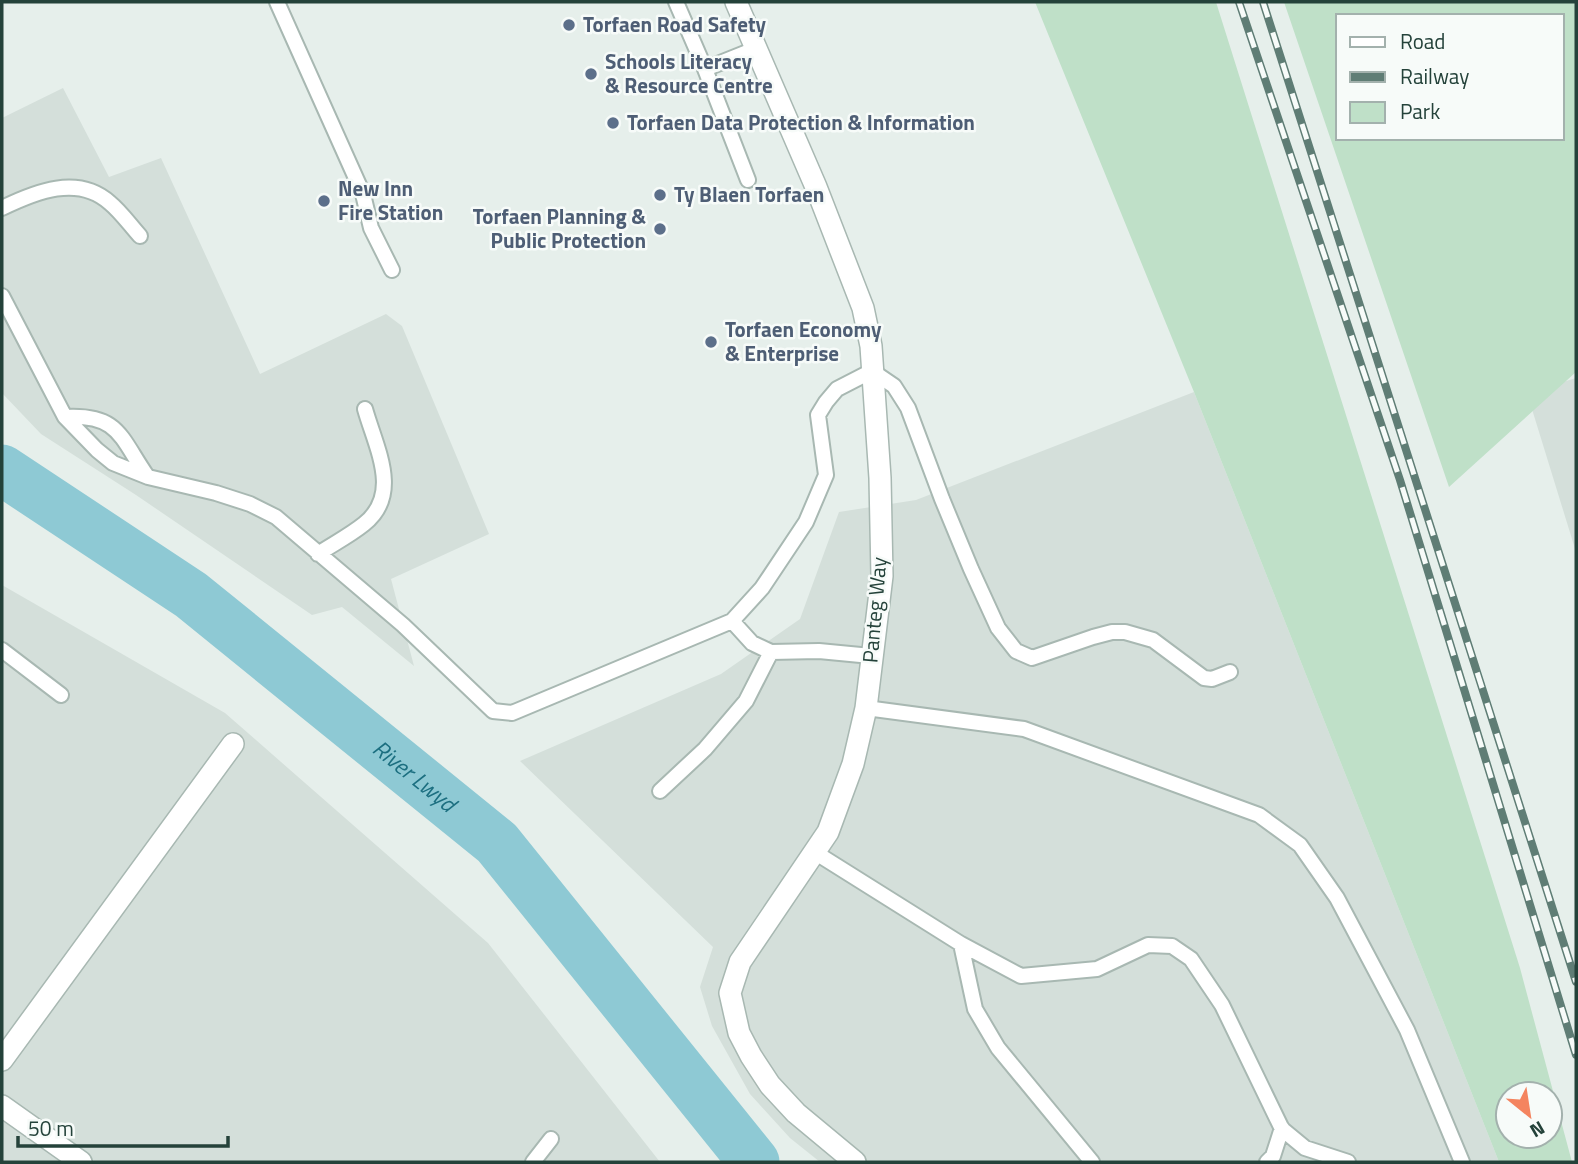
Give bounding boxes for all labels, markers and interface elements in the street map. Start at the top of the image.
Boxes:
place label: Torfaen Road Safety [583,8,767,40]
legend [1336,14,1564,140]
marker: Torfaen Road Safety [561,17,577,33]
text: Road [1400,25,1445,57]
place label: Schools Literacy & Resource Centre [605,45,773,101]
text: Railway [1400,60,1469,92]
marker: Schools Literacy & Resource Centre [583,66,599,82]
text: Park [1400,95,1440,127]
place label: Torfaen Data Protection & Information [627,106,975,138]
marker: Torfaen Data Protection & Information [605,115,621,131]
place label: New Inn Fire Station [338,172,443,228]
place label: Ty Blaen Torfaen [674,178,824,210]
marker: Ty Blaen Torfaen [652,187,668,203]
marker: New Inn Fire Station [316,193,332,209]
place label: Torfaen Planning & Public Protection [473,200,646,256]
marker: Torfaen Planning & Public Protection [652,221,668,237]
place label: Torfaen Economy & Enterprise [725,313,882,369]
marker: Torfaen Economy & Enterprise [703,334,719,350]
street label: Panteg Way [853,556,895,664]
water label: River Lwyd [365,731,466,822]
north arrow [1494,1080,1564,1150]
scale bar [18,1104,228,1148]
text: 50 m [28,1112,74,1144]
text: N [1525,1114,1551,1146]

